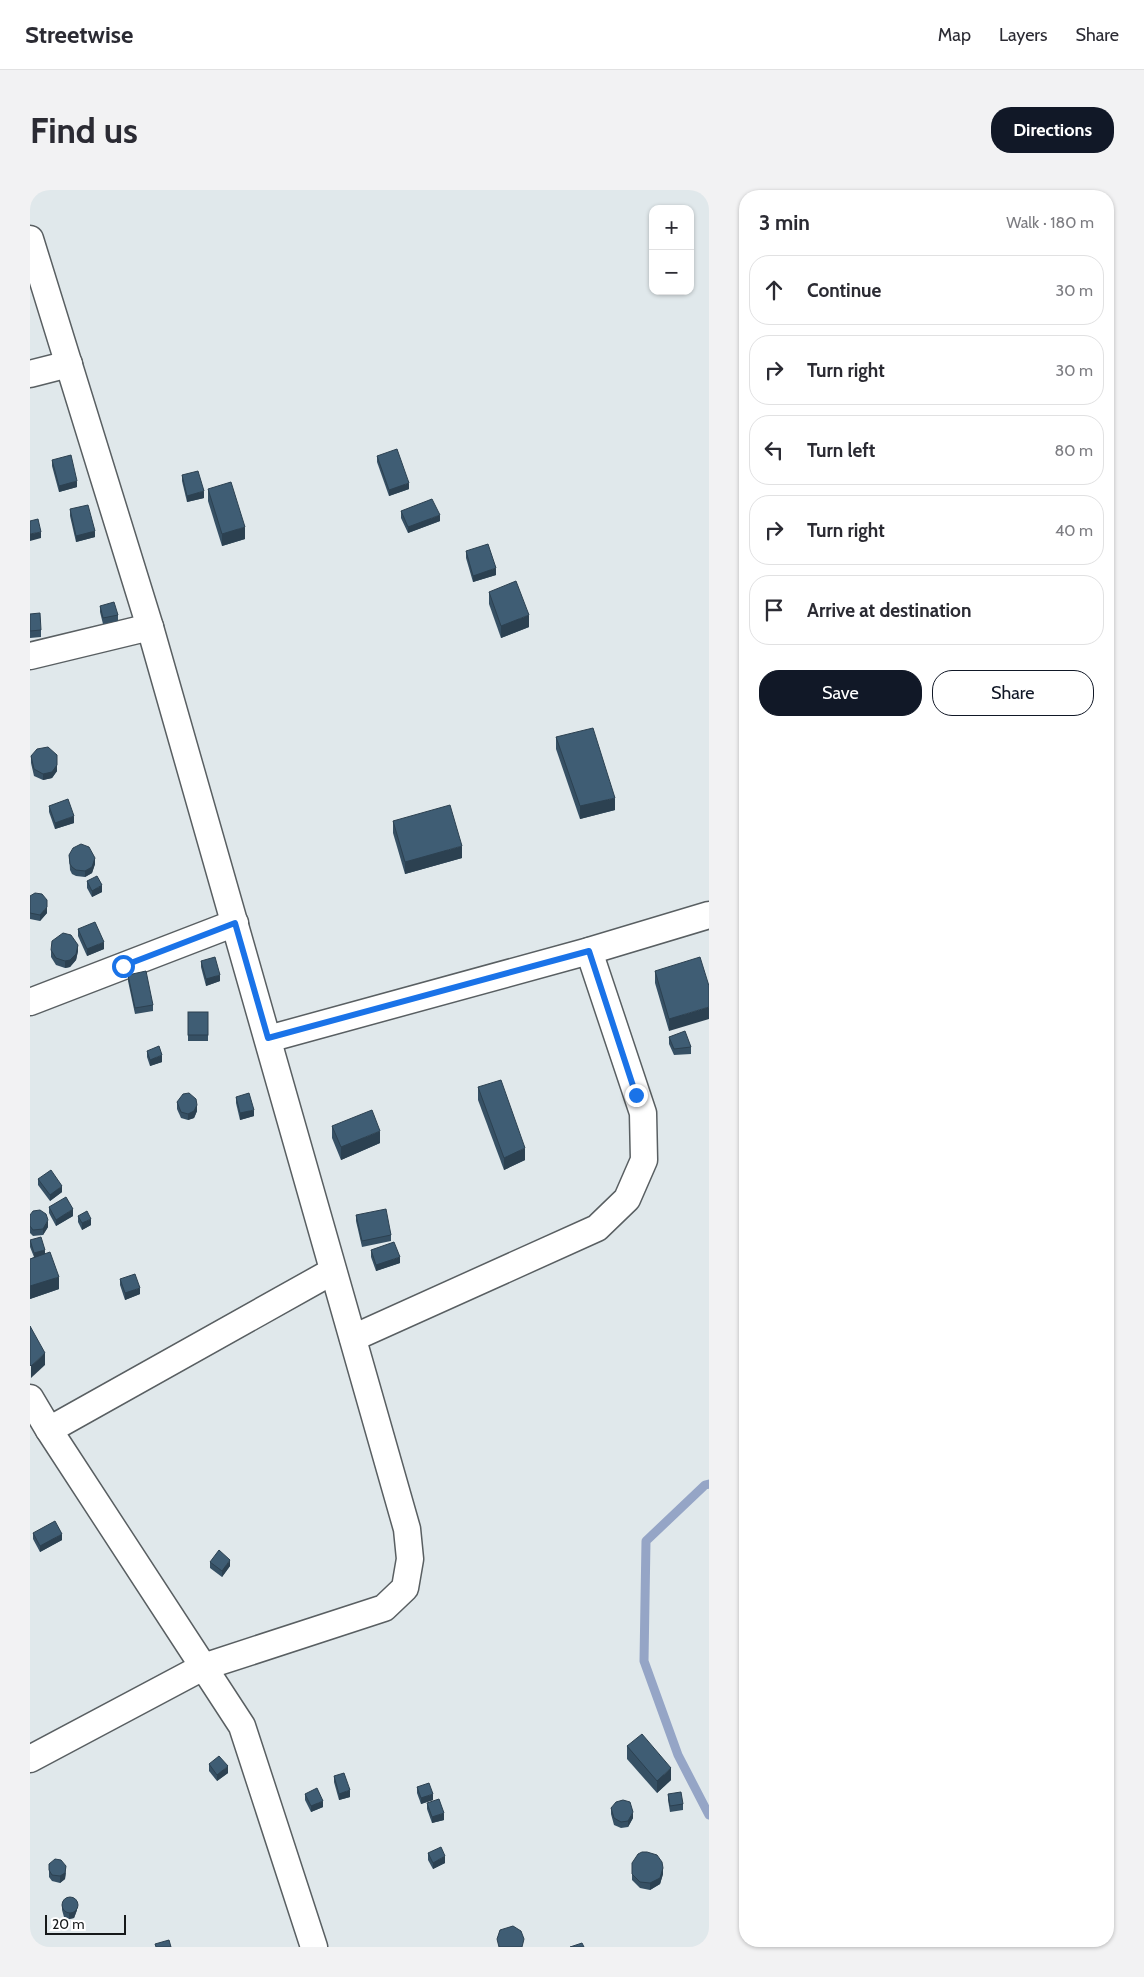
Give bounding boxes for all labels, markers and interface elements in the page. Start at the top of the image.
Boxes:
text: Streetwise [25,20,133,49]
text: Map [938,24,971,46]
text: Layers [999,24,1048,46]
text: Share [1076,24,1119,46]
button: Directions [991,107,1114,153]
text: Find us [30,109,138,152]
map controls [649,205,694,295]
button: + [649,205,694,250]
text: 3 min [759,210,810,235]
text: Walk · 180 m [1006,213,1094,232]
button: − [649,250,694,295]
icon: ahead [760,276,788,304]
text: Continue [807,279,881,302]
text: 30 m [1056,281,1093,300]
icon: right [760,356,788,384]
text: Turn right [807,359,885,382]
text: 30 m [1056,361,1093,380]
icon: left [760,436,788,464]
text: Turn left [807,439,875,462]
text: 80 m [1055,441,1093,460]
icon: right [760,516,788,544]
text: Turn right [807,519,885,542]
text: 40 m [1055,521,1093,540]
icon: arrive [760,596,788,624]
text: Arrive at destination [807,599,971,622]
button: Save [759,670,922,716]
button: Share [932,670,1094,716]
route start [112,955,135,978]
route end [625,1084,648,1107]
scale bar [45,1912,126,1935]
text: 20 m [52,1915,85,1933]

